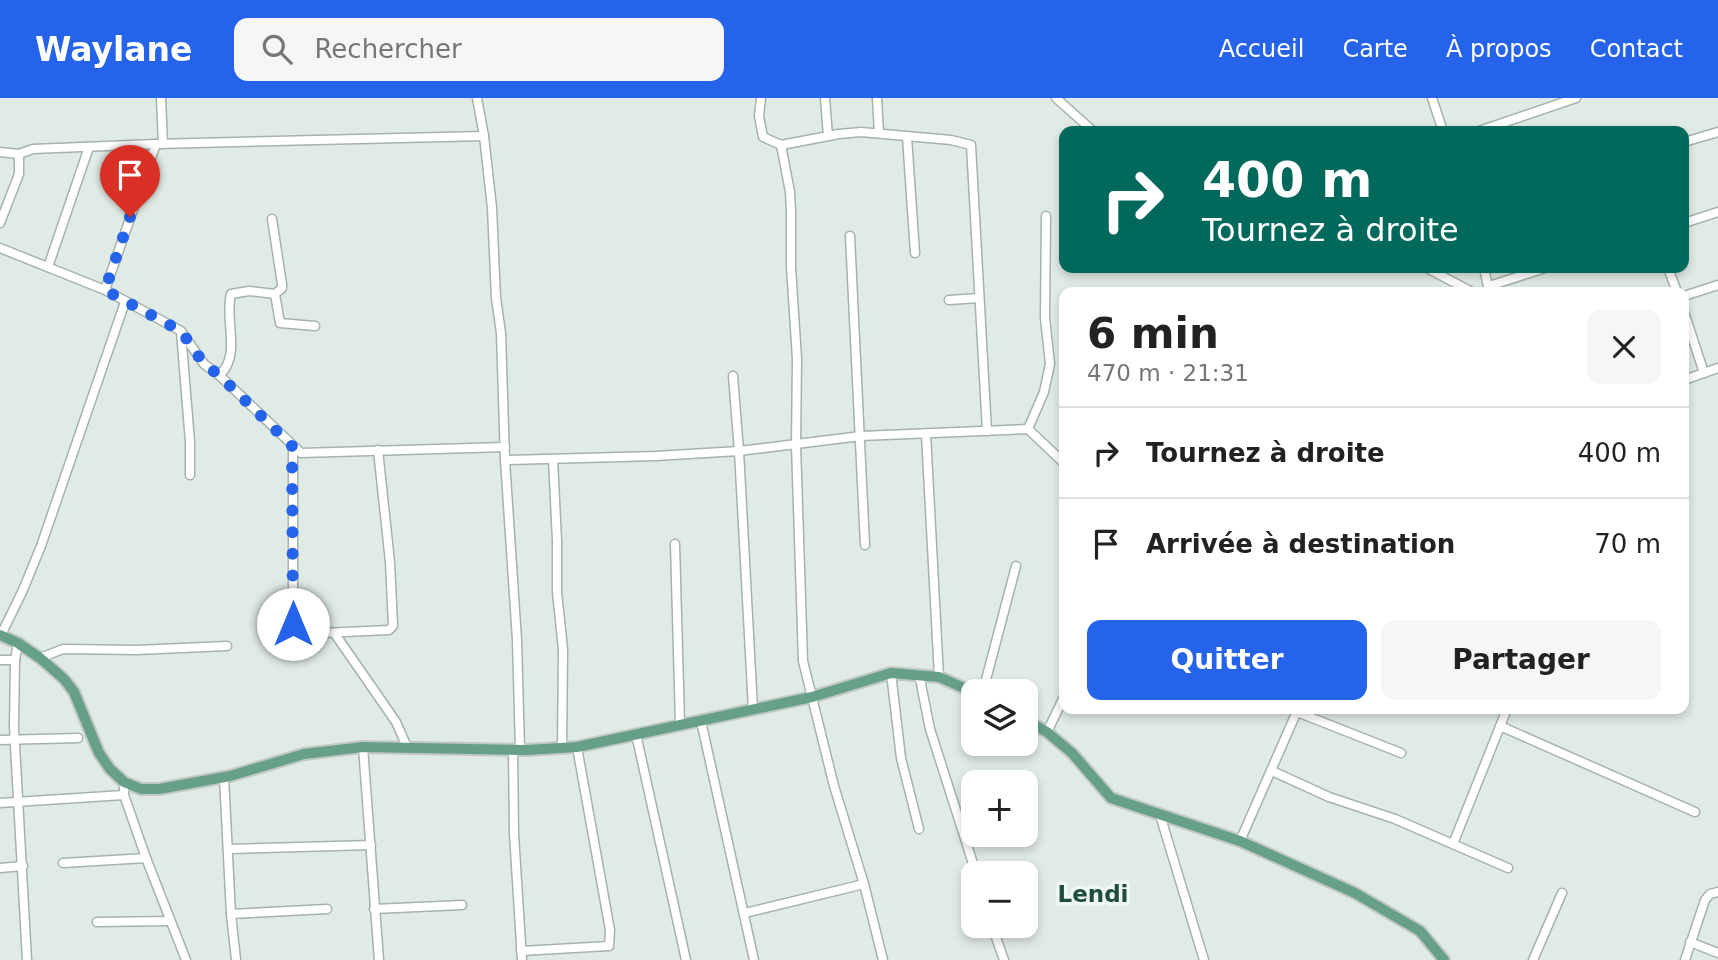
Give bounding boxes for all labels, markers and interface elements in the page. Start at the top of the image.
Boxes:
search box [234,18,724,81]
text: Waylane [35,30,192,69]
icon: search [258,30,296,68]
text: Rechercher [314,34,462,64]
text: Accueil [1219,35,1304,63]
text: Carte [1342,35,1408,63]
text: À propos [1446,35,1552,63]
text: Contact [1590,35,1683,63]
pin [100,145,160,217]
text: 400 m [1202,152,1372,209]
icon: right [1087,154,1178,245]
icon: arrive [111,156,149,194]
text: Tournez à droite [1202,211,1459,249]
text: 6 min [1087,309,1219,358]
button: close [1587,310,1661,384]
text: 470 m · 21:31 [1087,360,1249,386]
icon: right [1087,434,1125,472]
text: Tournez à droite [1146,438,1385,468]
text: 400 m [1578,438,1661,468]
icon: arrive [1087,525,1125,563]
text: Arrivée à destination [1146,529,1455,559]
text: 70 m [1594,529,1661,559]
position arrow [256,587,330,661]
button: Quitter [1087,620,1367,700]
button: Partager [1381,620,1661,700]
map controls [961,679,1038,938]
button: layers [961,679,1038,756]
button: + [961,770,1038,847]
button: − [961,861,1038,938]
district label: Lendi [1058,881,1128,907]

